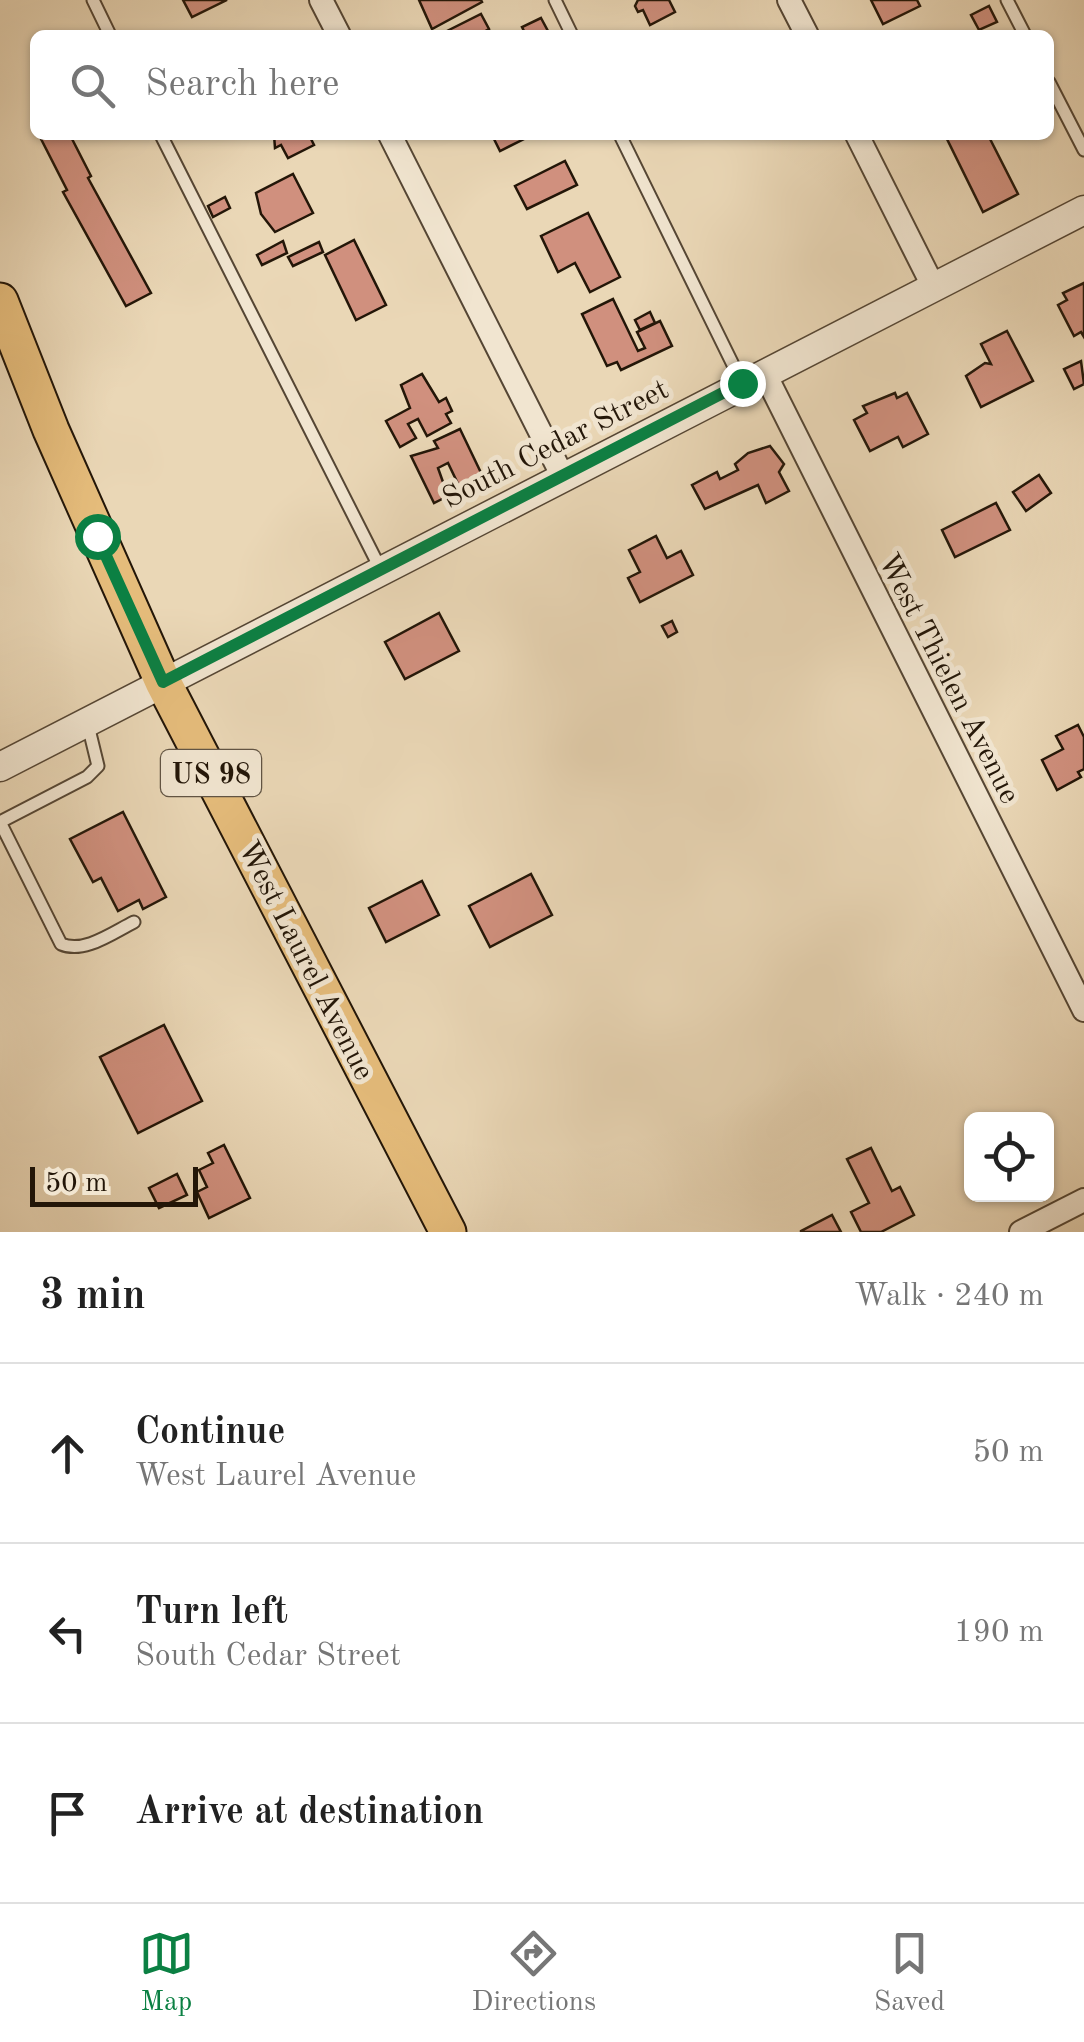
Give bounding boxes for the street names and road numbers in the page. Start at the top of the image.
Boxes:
street label: South Cedar Street [438,375,674,515]
street label: West Thielen Avenue [872,549,1024,809]
road number: US 98 [161,750,261,796]
street label: West Laurel Avenue [232,837,378,1085]

